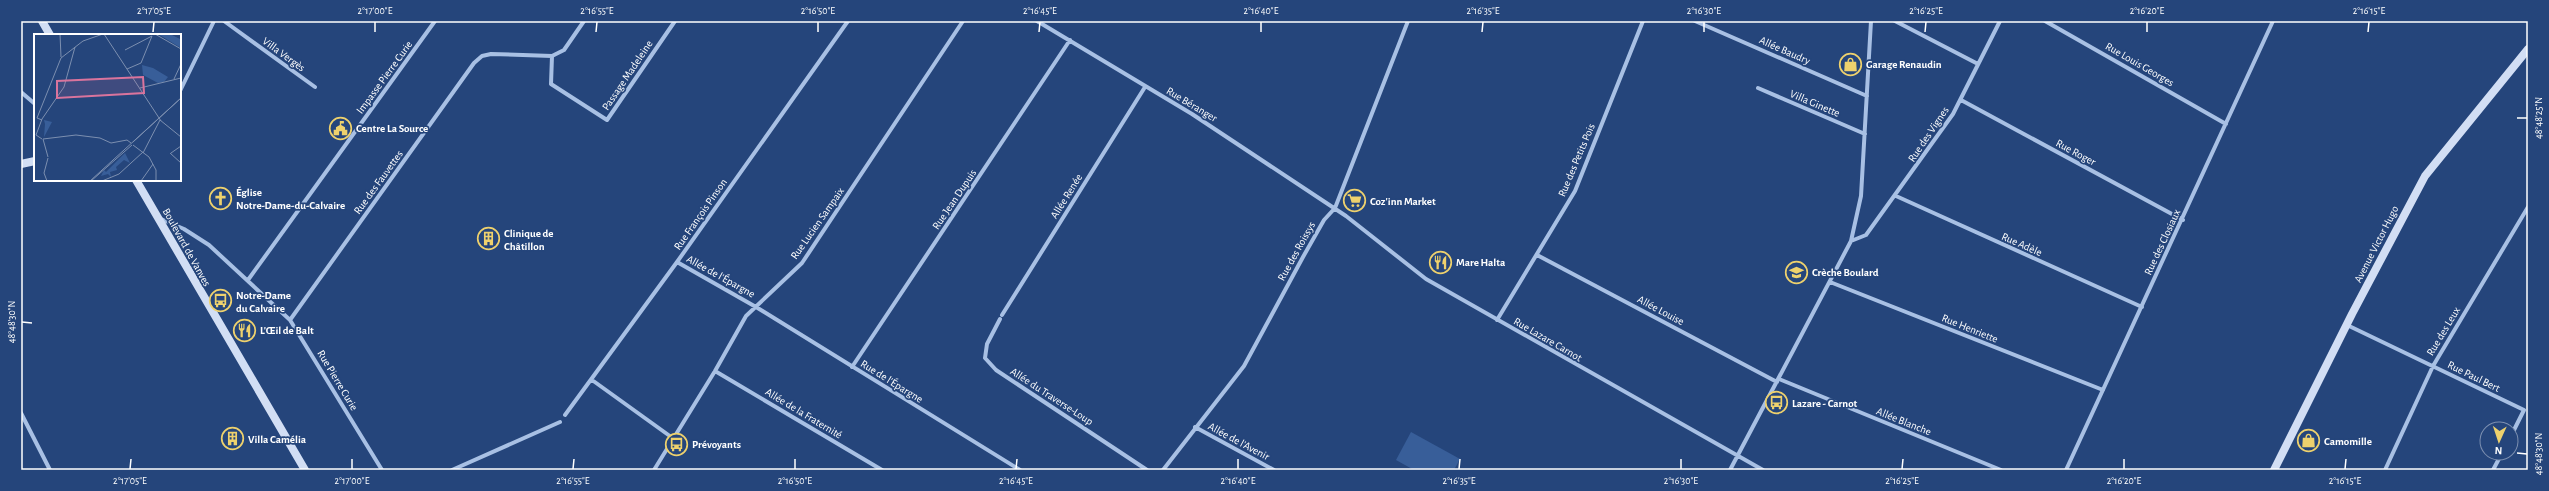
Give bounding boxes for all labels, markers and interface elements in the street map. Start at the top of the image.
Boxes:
text: 2°17'05"E [137,6,171,16]
text: 2°17'00"E [358,6,393,16]
text: 2°16'55"E [580,6,614,16]
text: 2°16'50"E [801,6,835,16]
text: 2°16'45"E [1023,6,1057,16]
text: 2°16'40"E [1244,6,1279,16]
text: 2°16'35"E [1466,6,1500,16]
text: 2°16'30"E [1687,6,1721,16]
text: 2°16'25"E [1909,6,1943,16]
text: 2°16'20"E [2130,6,2165,16]
text: 2°16'15"E [2353,6,2385,16]
inset map [34,34,181,181]
street label: Allée Baudry [1758,34,1812,67]
street label: Villa Vergès [260,35,307,74]
street label: Passage Madeleine [600,38,655,112]
street label: Impasse Pierre Curie [354,39,414,116]
street label: Rue Louis Georges [2104,40,2176,88]
shop icon: Garage Renaudin [1837,51,1863,77]
place label: Garage Renaudin [1866,59,1942,70]
street label: Rue Béranger [1164,85,1220,124]
street label: Villa Ginette [1788,88,1841,119]
text: 48°48'25"N [2534,97,2544,139]
street label: Rue des Vignes [1906,105,1951,164]
public building icon: Centre La Source [327,115,353,141]
street label: Rue des Petits Pois [1556,122,1597,198]
place label: Centre La Source [356,123,428,134]
street label: Rue Roger [2054,137,2098,168]
street label: Rue des Fauvettes [352,148,405,216]
street label: Rue Jean Dupuis [930,167,978,231]
street label: Allée Renée [1048,172,1084,221]
street label: Rue François Pinson [672,177,729,252]
church icon: Église Notre-Dame-du-Calvaire [207,185,233,211]
street label: Rue Lucien Sampaix [789,185,846,261]
place label: Église Notre-Dame-du-Calvaire [236,186,345,211]
supermarket icon: Coz'inn Market [1342,188,1368,214]
place label: Coz'inn Market [1370,196,1436,207]
street label: Avenue Victor Hugo [2352,204,2401,284]
street label: Boulevard de Vanves [161,206,213,288]
street label: Rue des Closiaux [2142,207,2183,277]
street label: Rue des Roissys [1276,220,1317,283]
building icon: Clinique de Châtillon [476,226,502,252]
place label: Clinique de Châtillon [504,228,553,252]
street label: Rue Adèle [2000,231,2044,258]
restaurant icon: Mare Halta [1427,249,1453,275]
street label: Allée de l'Épargne [685,252,757,300]
place label: Mare Halta [1456,257,1506,268]
school or university icon: Crèche Boulard [1783,259,1809,285]
place label: Crèche Boulard [1812,267,1879,278]
bus stop icon: Notre-Dame du Calvaire [208,288,234,314]
place label: Notre-Dame du Calvaire [236,290,291,314]
street label: Allée Louise [1636,294,1686,327]
text: 48°48'30"N [7,301,17,343]
street label: Rue des Leux [2425,305,2462,358]
street label: Rue Henriette [1940,312,1999,345]
street label: Rue Lazare Carnot [1512,315,1584,364]
restaurant icon: L'Œil de Balt [232,317,258,343]
place label: L'Œil de Balt [260,325,314,336]
street label: Rue Pierre Curie [315,348,360,412]
street label: Rue de l'Épargne [859,357,925,405]
street label: Rue Paul Bert [2446,359,2502,394]
street label: Allée du Traverse-Loup [1008,366,1095,427]
street label: Allée de la Fraternité [763,386,844,441]
bus stop icon: Lazare - Carnot [1763,390,1789,416]
place label: Lazare - Carnot [1792,398,1858,409]
street label: Allée Blanche [1875,405,1933,437]
street label: Allée de l'Avenir [1206,421,1272,462]
north arrow [2479,421,2519,461]
building icon: Villa Camélia [220,426,246,452]
shop icon: Camomille [2295,428,2321,454]
bus stop icon: Prévoyants [663,431,689,457]
text: 48°48'30"N [2534,433,2544,475]
place label: Villa Camélia [248,434,307,445]
place label: Camomille [2324,436,2372,447]
place label: Prévoyants [692,439,741,450]
text: N [2494,445,2503,456]
text: 2°17'05"E [113,476,147,486]
text: 2°17'00"E [335,476,370,486]
text: 2°16'55"E [556,476,590,486]
text: 2°16'50"E [778,476,812,486]
text: 2°16'45"E [999,476,1033,486]
text: 2°16'40"E [1221,476,1256,486]
text: 2°16'35"E [1442,476,1476,486]
text: 2°16'30"E [1664,476,1698,486]
text: 2°16'25"E [1885,476,1919,486]
text: 2°16'20"E [2107,476,2142,486]
text: 2°16'15"E [2329,476,2361,486]

